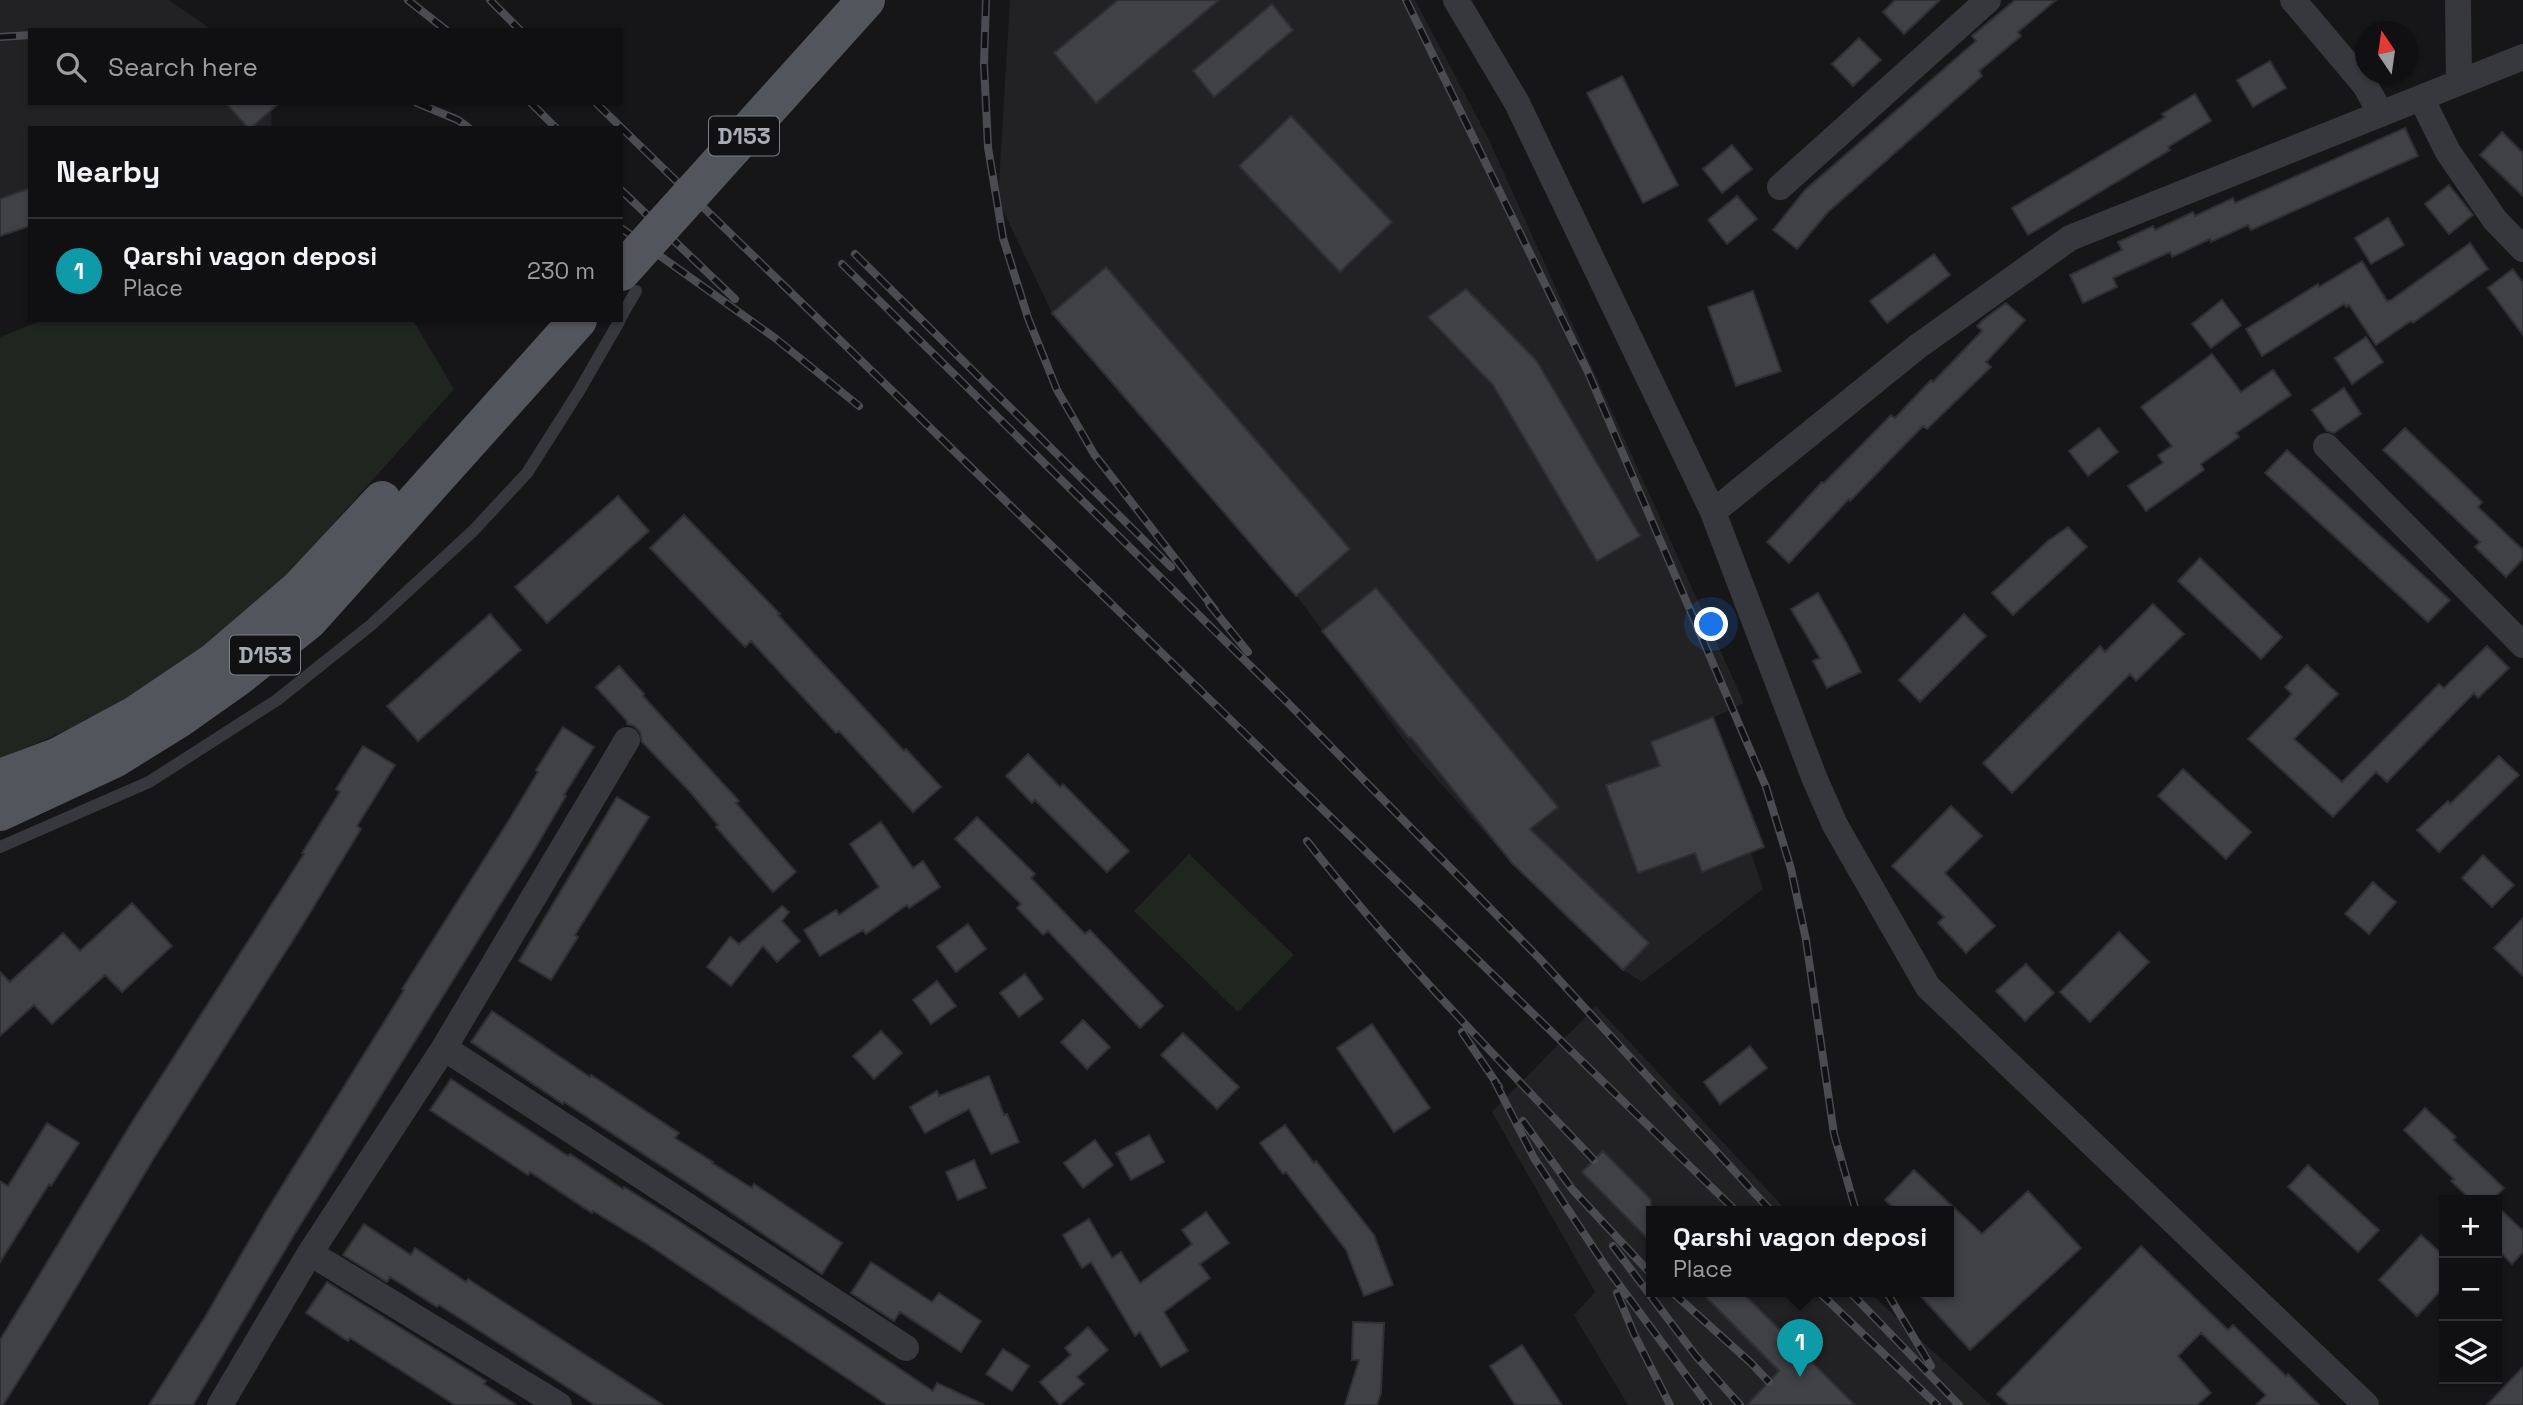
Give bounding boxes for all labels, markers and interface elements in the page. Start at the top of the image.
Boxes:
north arrow [2355,21,2418,84]
search box [28,28,623,105]
icon: search [52,48,90,86]
text: Search here [108,50,258,84]
road number: D153 [709,116,779,155]
text: Nearby [56,152,160,191]
text: Qarshi vagon deposi [123,239,377,273]
text: 1 [74,256,84,286]
text: 230 m [527,256,595,286]
text: Place [123,273,183,303]
your location [1694,607,1728,641]
road number: D153 [230,636,300,674]
map controls [2439,1195,2502,1384]
button: + [2439,1195,2502,1258]
popup [1646,1206,1954,1297]
text: Qarshi vagon deposi [1673,1220,1927,1254]
text: Place [1673,1254,1733,1284]
button: − [2439,1258,2502,1321]
pin: 1 [1777,1319,1823,1377]
button: layers [2439,1321,2502,1384]

